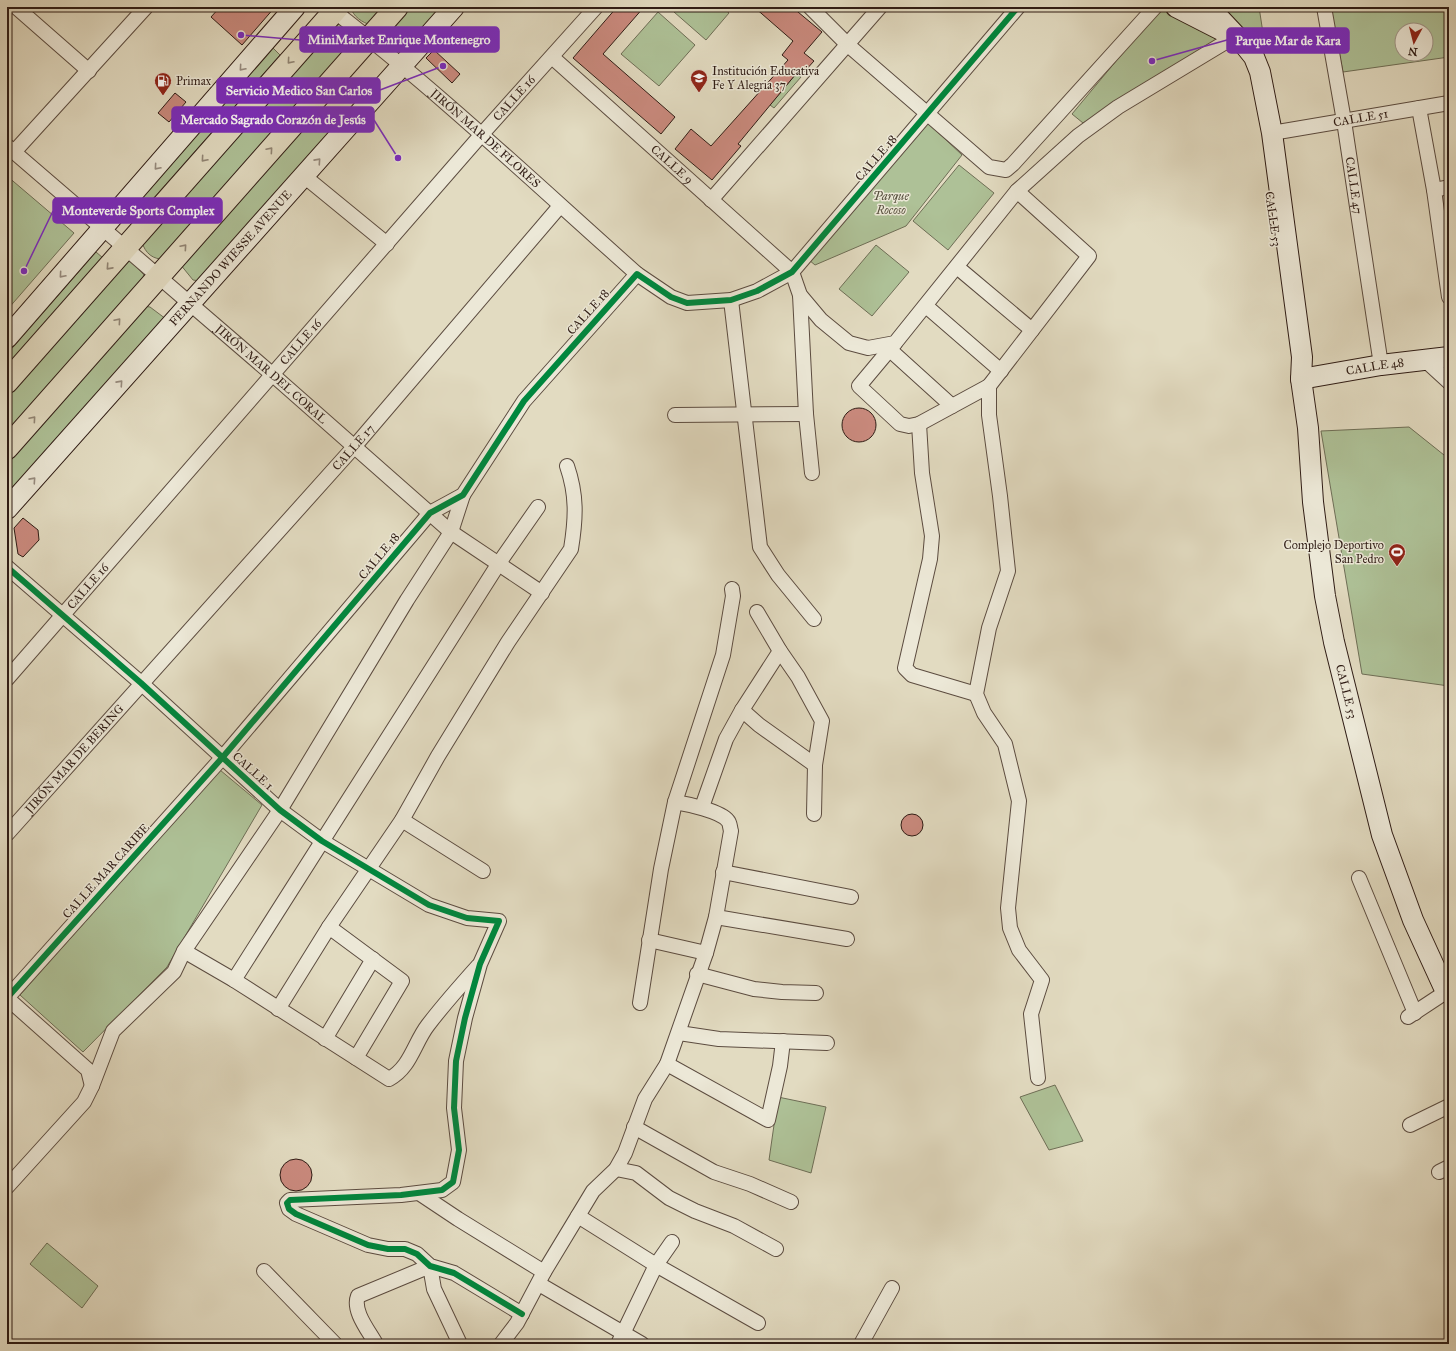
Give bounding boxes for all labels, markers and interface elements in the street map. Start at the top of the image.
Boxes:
north arrow [1394,22,1434,62]
callout: MiniMarket Enrique Montenegro [300,27,499,52]
callout: Parque Mar de Kara [1227,28,1349,53]
text: MiniMarket Enrique Montenegro [308,32,491,48]
text: Parque Mar de Kara [1235,33,1341,49]
text: N [1407,44,1418,58]
one-way arrow [288,57,295,64]
one-way arrow [239,64,246,71]
place label: Institución Educativa Fe Y Alegria 37 [712,64,820,93]
school or university icon: Institución Educativa Fe Y Alegria 37 [689,68,709,93]
fuel station icon: Primax [153,71,173,96]
street label: CALLE 16 [490,72,539,124]
place label: Primax [176,74,212,88]
callout: Servicio Medico San Carlos [217,78,380,103]
text: Servicio Medico San Carlos [226,83,373,99]
street label: JIRÓN MAR DE FLORES [426,85,543,191]
street label: CALLE 51 [1332,106,1390,130]
callout: Mercado Sagrado Corazón de Jesús [172,107,374,132]
text: Mercado Sagrado Corazón de Jesús [180,112,366,128]
street label: CALLE 18 [852,132,900,184]
street label: CALLE 9 [648,142,696,187]
one-way arrow [265,147,273,155]
one-way arrow [201,154,209,162]
street label: CALLE 47 [1343,156,1365,215]
one-way arrow [314,158,321,165]
one-way arrow [154,162,161,169]
street label: FERNANDO WIESSE AVENUE [166,187,295,329]
park label: Parque Rocoso [873,189,909,217]
street label: CALLE 53 [1262,191,1284,248]
callout: Monteverde Sports Complex [53,198,222,223]
text: Monteverde Sports Complex [62,203,215,219]
one-way arrow [179,245,186,252]
one-way arrow [106,262,113,270]
one-way arrow [60,271,67,278]
street label: CALLE 18 [564,286,612,338]
street label: CALLE 16 [277,316,325,368]
one-way arrow [114,318,121,326]
street label: JIRÓN MAR DEL CORAL [210,320,330,426]
street label: CALLE 48 [1345,355,1405,378]
one-way arrow [115,380,122,388]
one-way arrow [28,416,35,423]
street label: CALLE 17 [329,422,377,473]
one-way arrow [28,477,36,485]
street label: CALLE 18 [356,530,402,582]
place label: Complejo Deportivo San Pedro [1284,538,1384,566]
sports icon: Complejo Deportivo San Pedro [1387,542,1407,567]
street label: CALLE 16 [64,560,112,612]
street label: CALLE 53 [1333,663,1360,720]
street label: JIRÓN MAR DE BERING [21,701,127,818]
street label: CALLE 1 [230,749,276,793]
street label: CALLE MAR CARIBE [60,820,153,921]

